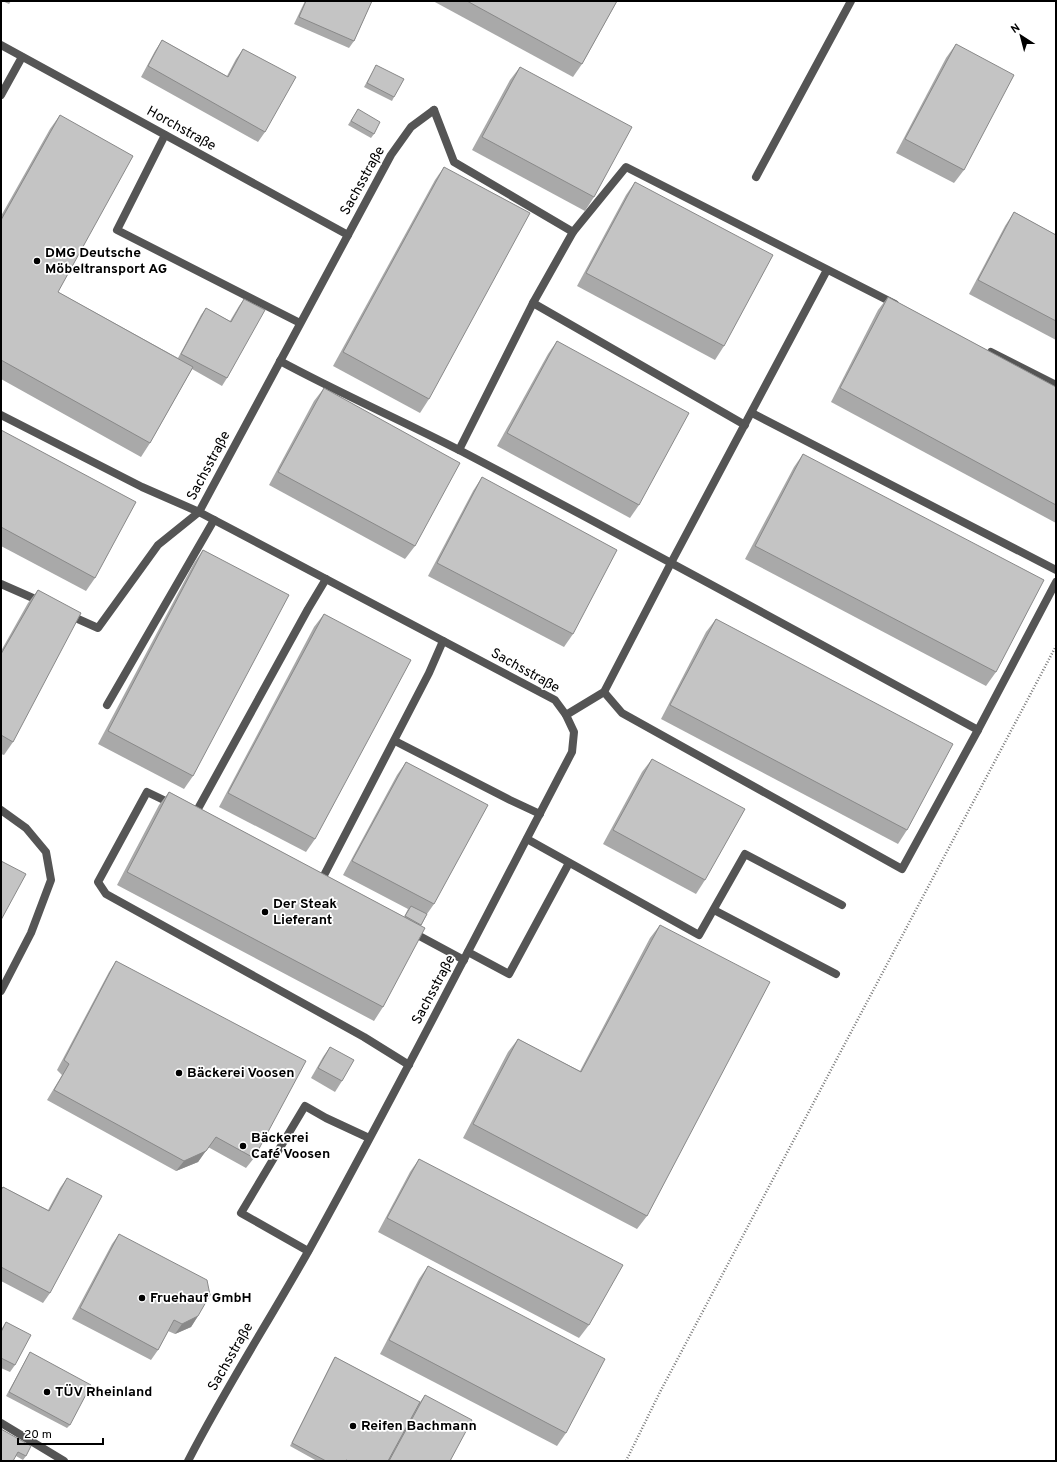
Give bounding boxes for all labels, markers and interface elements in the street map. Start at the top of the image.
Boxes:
north arrow [1001,16,1041,56]
text: N [1008,21,1023,37]
street label: Horchstraße [143,103,219,155]
street label: Sachsstraße [337,143,389,219]
place label: DMG Deutsche Möbeltransport AG [45,245,167,278]
marker: DMG Deutsche Möbeltransport AG [32,256,42,266]
street label: Sachsstraße [184,428,234,504]
street label: Sachsstraße [487,645,563,697]
place label: Der Steak Lieferant [273,896,337,929]
marker: Der Steak Lieferant [260,907,270,917]
street label: Sachsstraße [409,952,459,1028]
place label: Bäckerei Voosen [187,1065,295,1082]
marker: Bäckerei Voosen [174,1068,184,1078]
place label: Bäckerei Café Voosen [251,1130,330,1163]
marker: Bäckerei Café Voosen [238,1141,248,1151]
place label: Fruehauf GmbH [150,1290,252,1307]
marker: Fruehauf GmbH [137,1293,147,1303]
street label: Sachsstraße [205,1320,257,1394]
place label: TÜV Rheinland [55,1384,152,1401]
marker: TÜV Rheinland [42,1387,52,1397]
place label: Reifen Bachmann [361,1418,477,1435]
scale bar [18,1420,103,1446]
marker: Reifen Bachmann [348,1421,358,1431]
text: 20 m [24,1427,52,1443]

